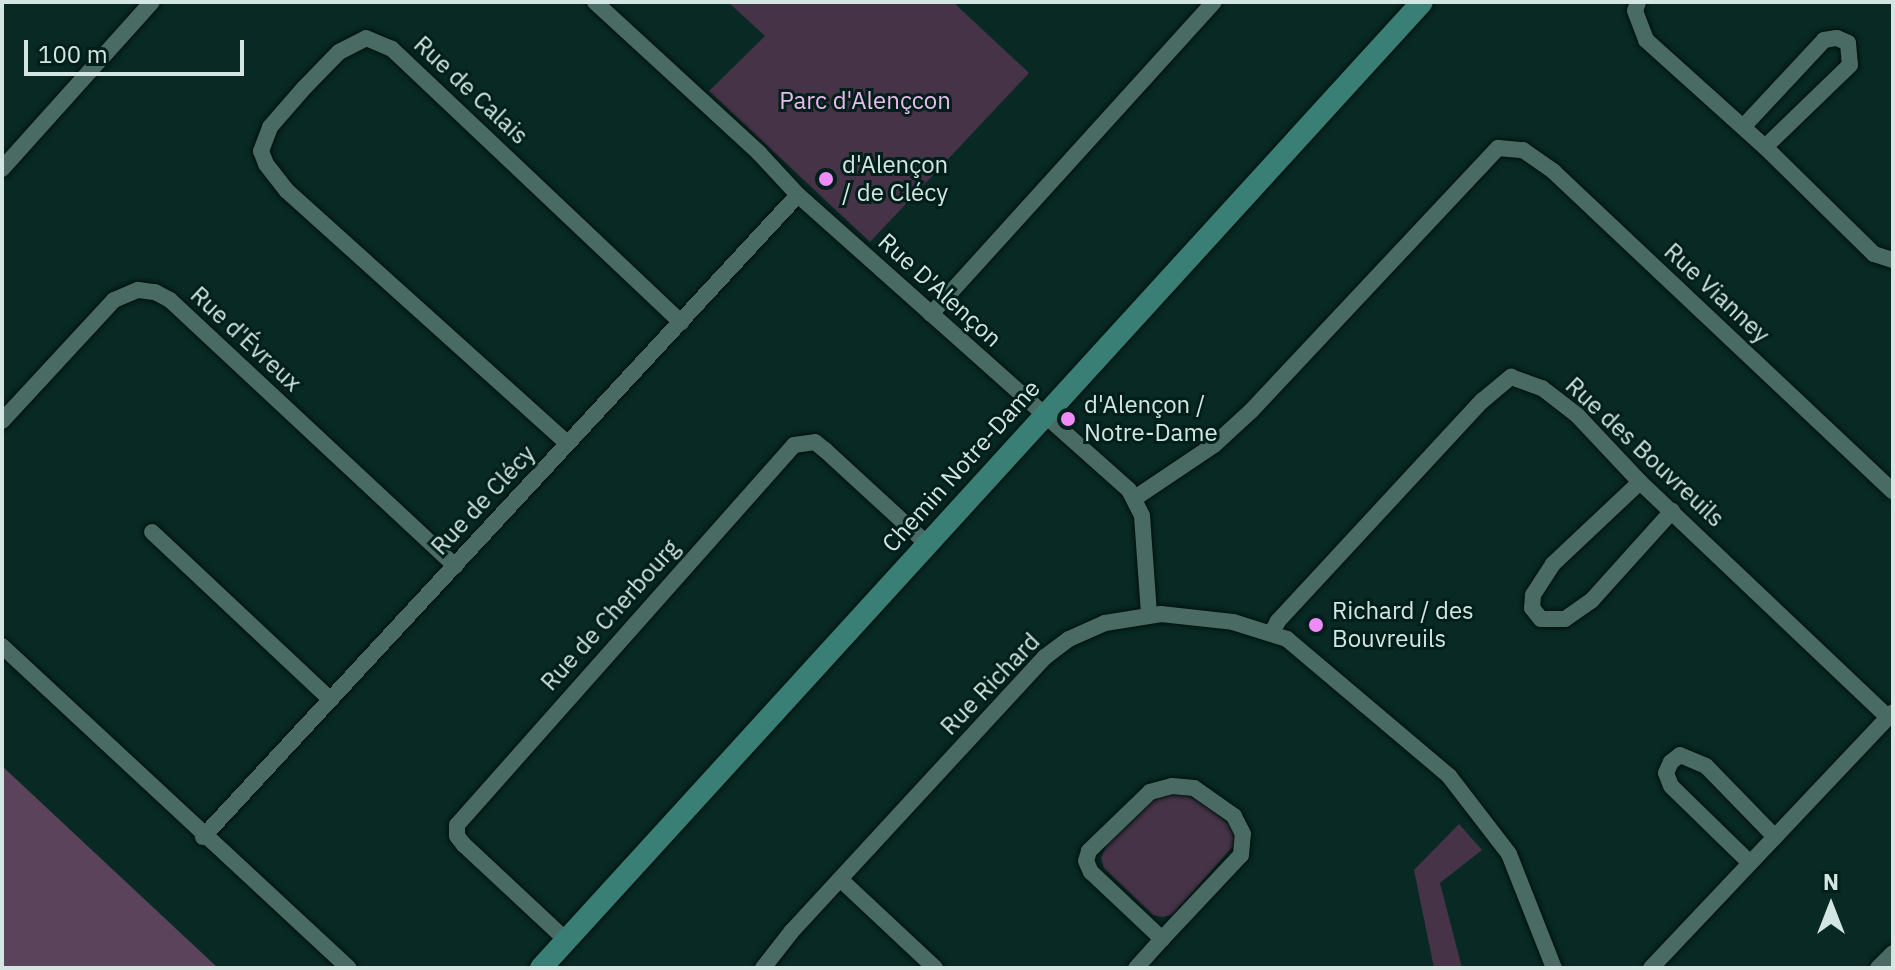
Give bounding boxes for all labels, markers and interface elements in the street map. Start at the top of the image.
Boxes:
scale bar [28,24,248,74]
street label: Rue de Calais [408,30,534,150]
text: 100 m [38,38,108,70]
park label: Parc d'Alençcon [779,87,951,115]
place label: d'Alençon / de Clécy [842,151,948,207]
marker: d'Alençon / de Clécy [817,170,835,188]
street label: Rue D'Alençon [872,227,1008,353]
street label: Rue Vianney [1658,237,1776,349]
street label: Rue d'Évreux [185,280,307,398]
street label: Rue des Bouvreuils [1560,371,1730,533]
street label: Chemin Notre-Dame [876,374,1046,558]
place label: d'Alençon / Notre-Dame [1084,391,1218,447]
marker: d'Alençon / Notre-Dame [1059,410,1077,428]
street label: Rue de Clécy [425,439,541,561]
street label: Rue de Cherbourg [535,534,685,696]
place label: Richard / des Bouvreuils [1332,597,1474,653]
marker: Richard / des Bouvreuils [1307,616,1325,634]
street label: Rue Richard [934,627,1046,741]
north arrow [1791,866,1871,946]
text: N [1823,867,1839,896]

